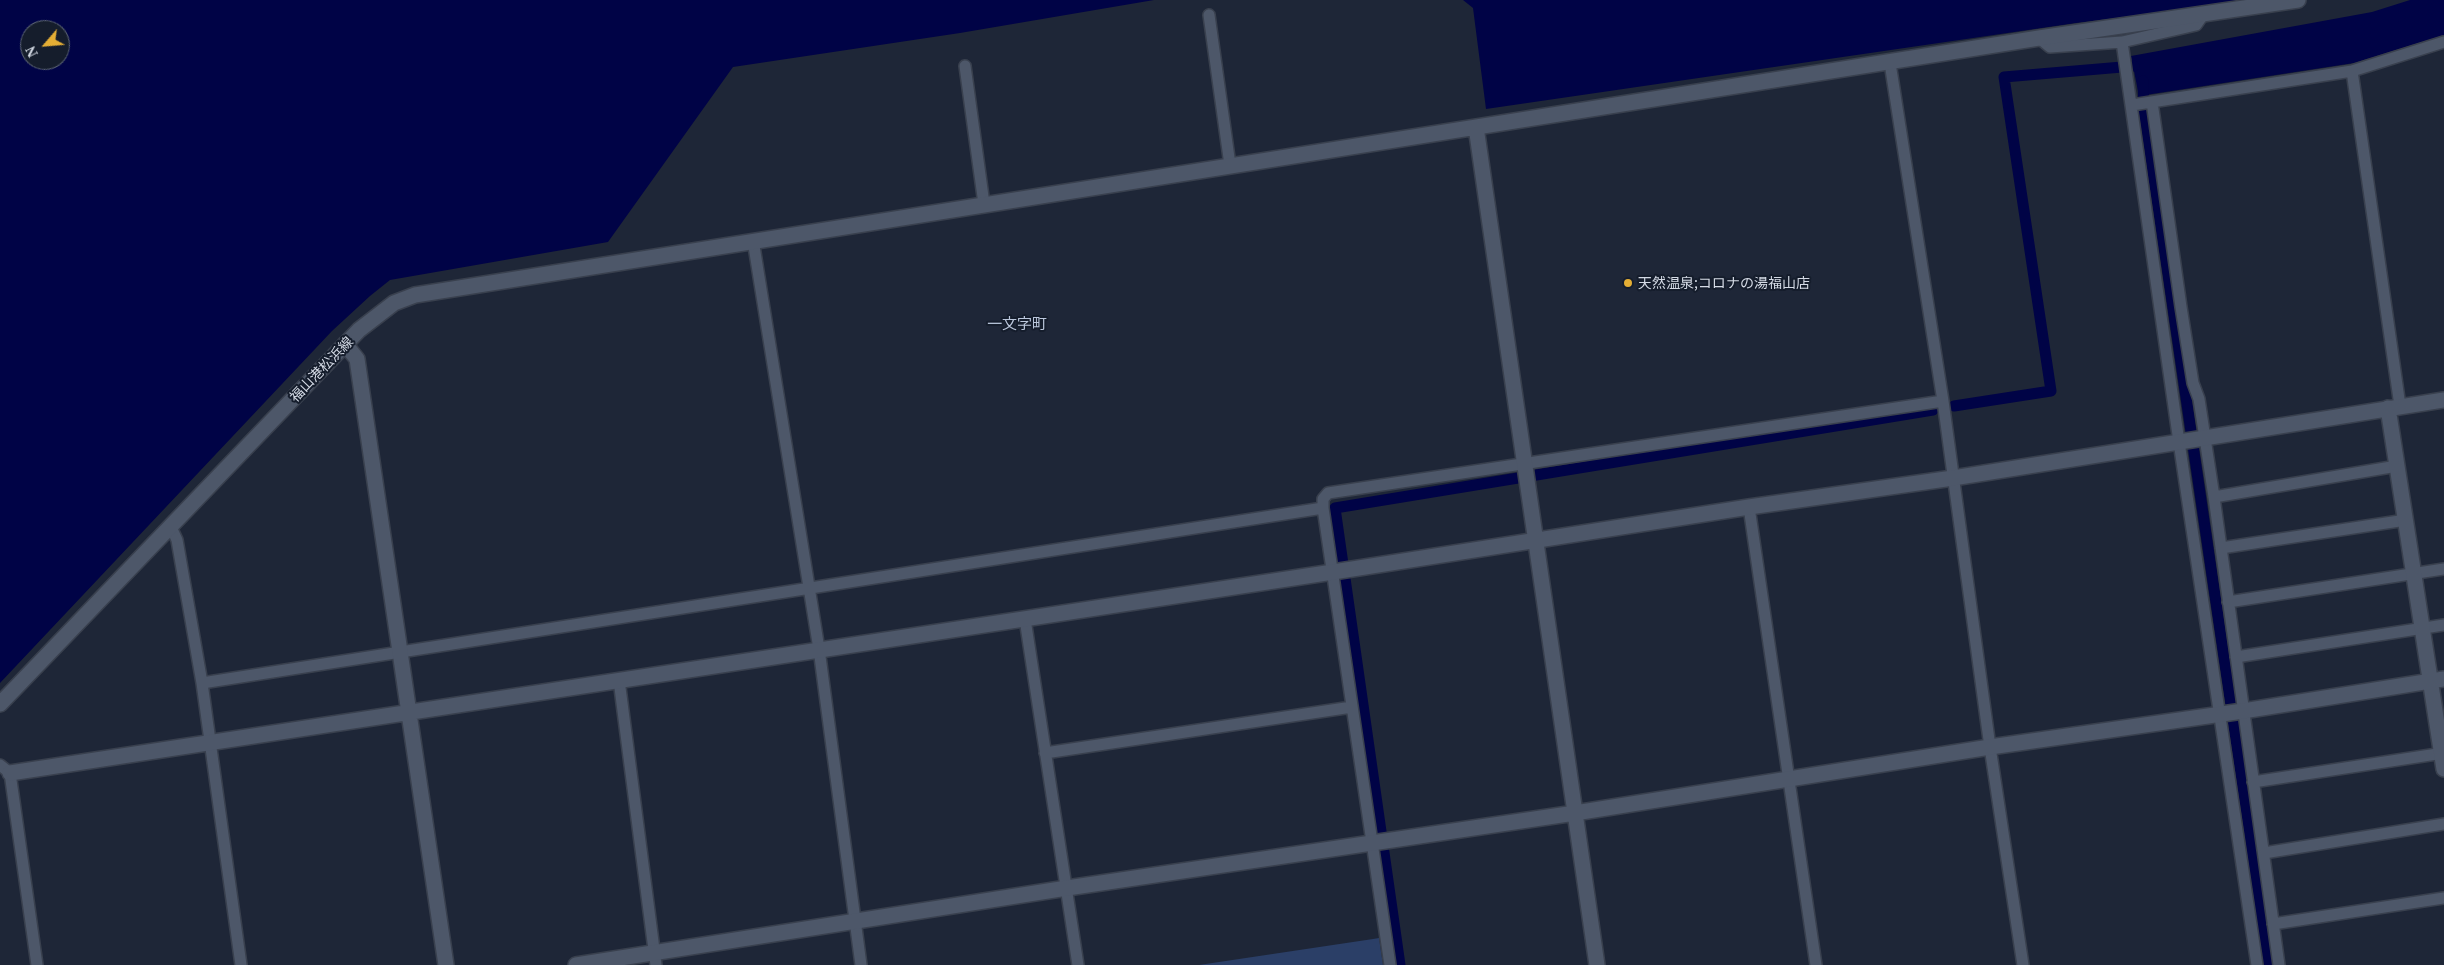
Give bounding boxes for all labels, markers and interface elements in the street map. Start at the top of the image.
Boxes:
north arrow [20,20,70,70]
text: N [23,44,41,59]
place label: 天然温泉;コロナの湯福山店 [1638,275,1810,291]
marker: 天然温泉;コロナの湯福山店 [1622,277,1634,289]
district label: 一文字町 [987,314,1047,332]
street label: 福山港松浜線 [286,333,356,405]

